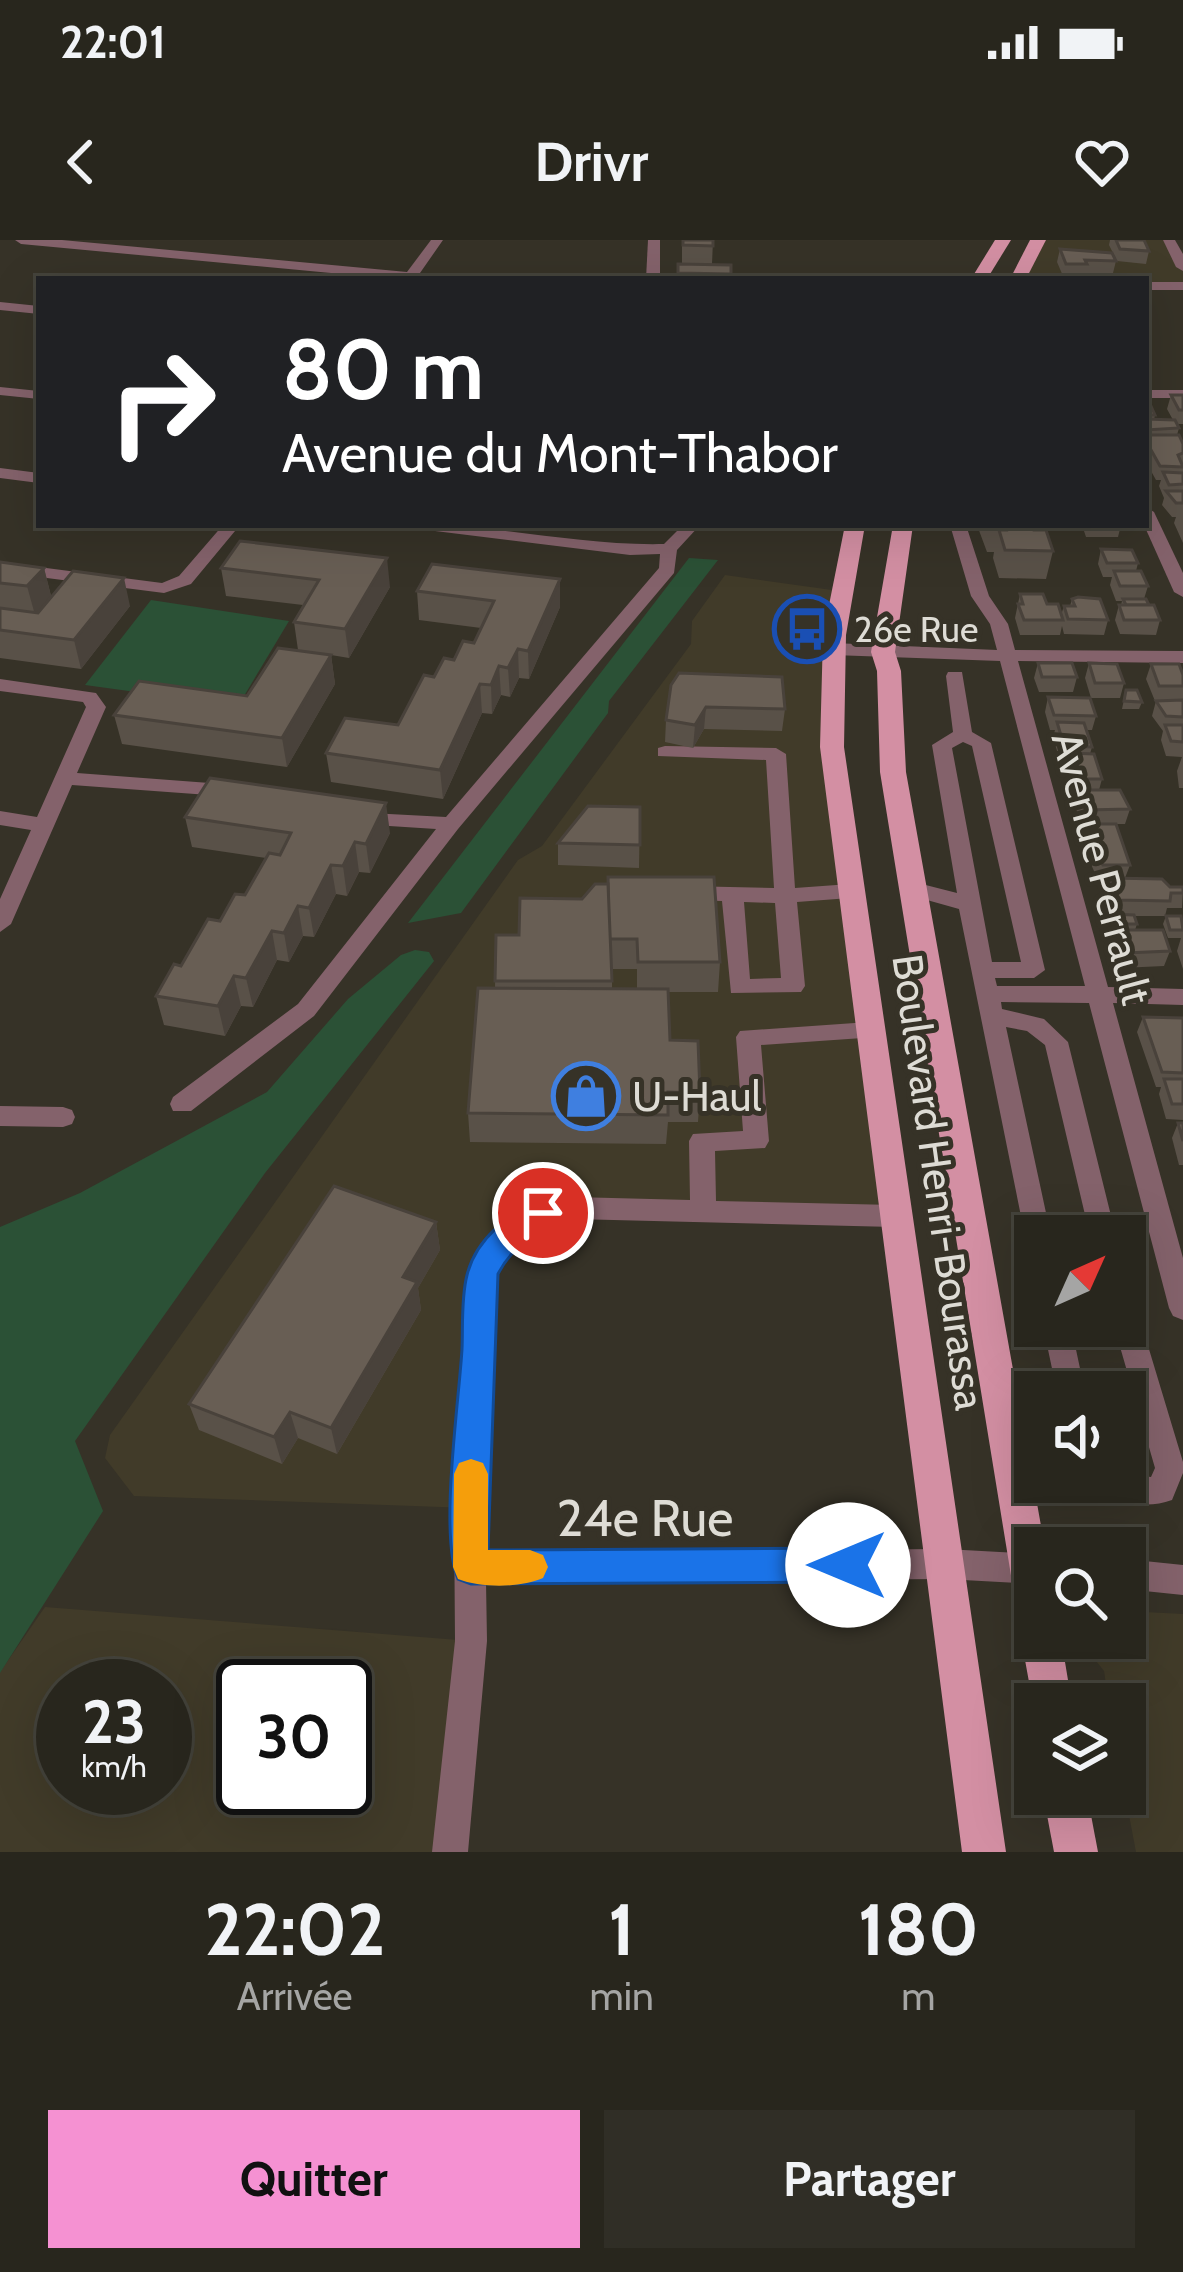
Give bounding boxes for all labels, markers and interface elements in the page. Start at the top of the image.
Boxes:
text: 22:01 [60,15,166,69]
icon: back [48,129,114,195]
text: Drivr [535,129,648,195]
icon: heart [1069,129,1135,195]
text: 80 m [282,318,484,420]
icon: right [84,324,240,480]
text: Avenue du Mont-Thabor [282,420,838,486]
bus stop icon: 26e Rue [772,594,842,664]
place label: 26e Rue [854,607,978,651]
street label: Avenue Perrault [1041,726,1163,1010]
street label: Boulevard Henri-Bourassa [881,951,997,1413]
shop icon: U-Haul [551,1061,621,1131]
place label: U-Haul [632,1070,762,1122]
pin [492,1162,594,1264]
icon: arrive [510,1180,576,1246]
north arrow [1014,1215,1146,1347]
map controls [1014,1215,1146,1815]
button: sound [1014,1371,1146,1503]
street label: 24e Rue [557,1487,733,1549]
position arrow [785,1502,911,1628]
button: search [1014,1527,1146,1659]
speed limit sign: 30 [216,1659,372,1815]
button: layers [1014,1683,1146,1815]
text: 23 [82,1685,146,1758]
text: km/h [81,1748,147,1785]
text: 22:02 [204,1886,385,1973]
text: 1 [608,1886,635,1973]
text: 180 [858,1886,979,1973]
text: Arrivée [237,1972,353,2020]
text: min [589,1972,654,2020]
text: m [901,1972,935,2020]
button: Quitter [48,2110,580,2248]
button: Partager [604,2110,1135,2248]

